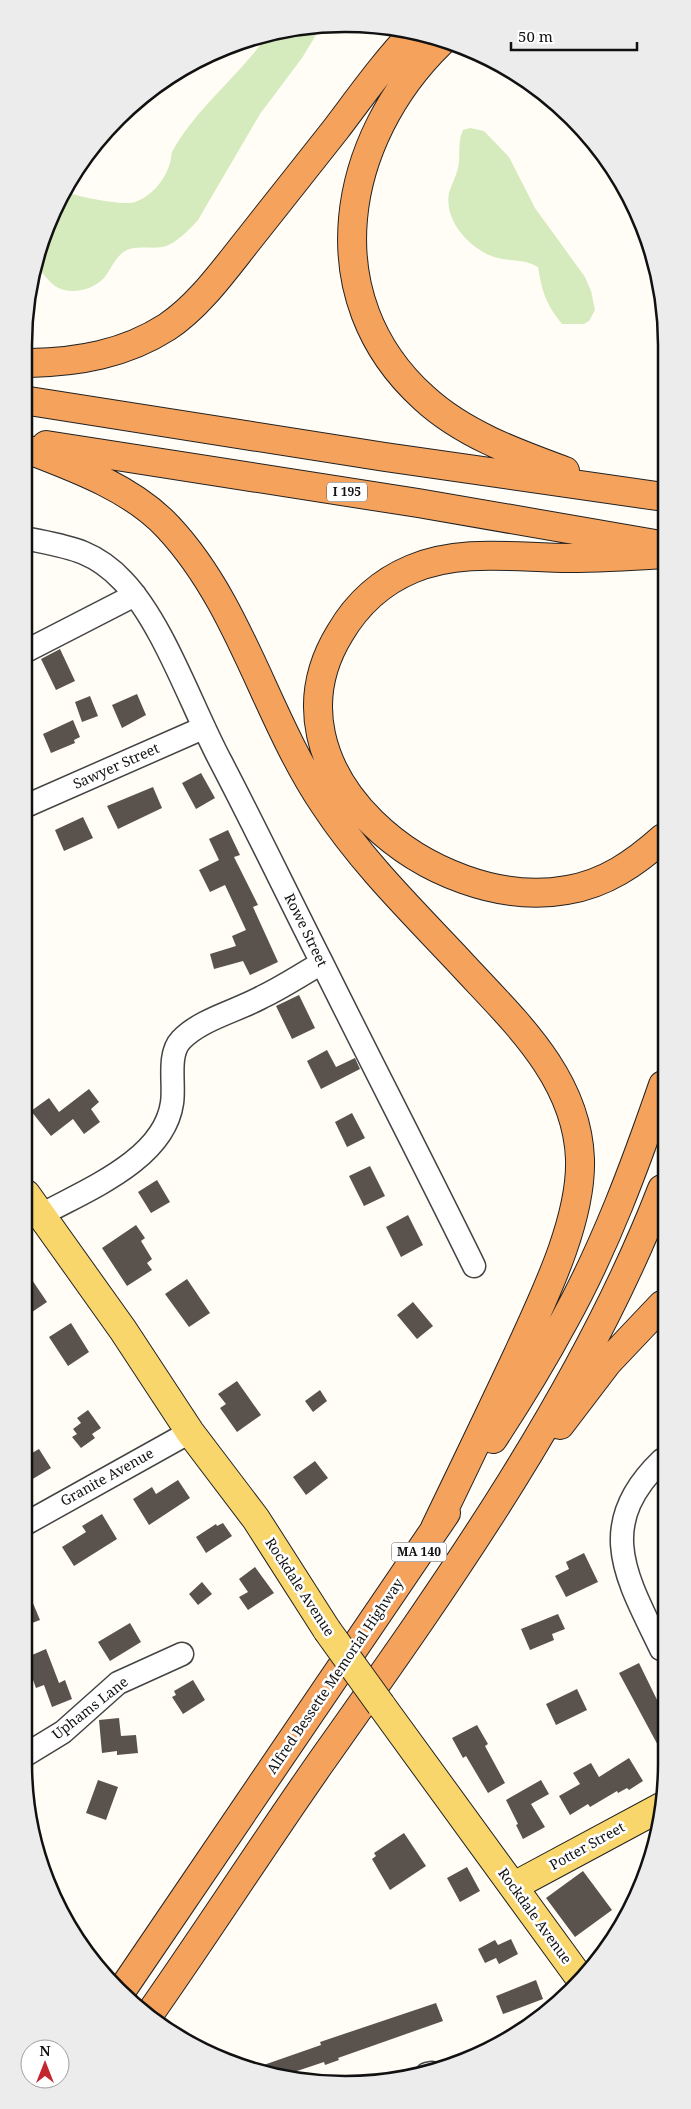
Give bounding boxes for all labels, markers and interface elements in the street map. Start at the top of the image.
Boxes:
scale bar [511,20,637,52]
text: 50 m [518,26,553,46]
road number: I 195 [327,482,367,502]
street label: Sawyer Street [70,738,162,793]
street label: Rowe Street [280,890,332,970]
street label: Granite Avenue [57,1443,157,1510]
street label: Rockdale Avenue [261,1534,339,1640]
road number: MA 140 [392,1542,446,1561]
street label: Alfred Bessette Memorial Highway [262,1574,407,1777]
street label: Uphams Lane [48,1672,132,1743]
street label: Potter Street [546,1817,628,1874]
street label: Rockdale Avenue [494,1864,577,1967]
north arrow [20,2039,70,2089]
text: N [39,2041,51,2060]

